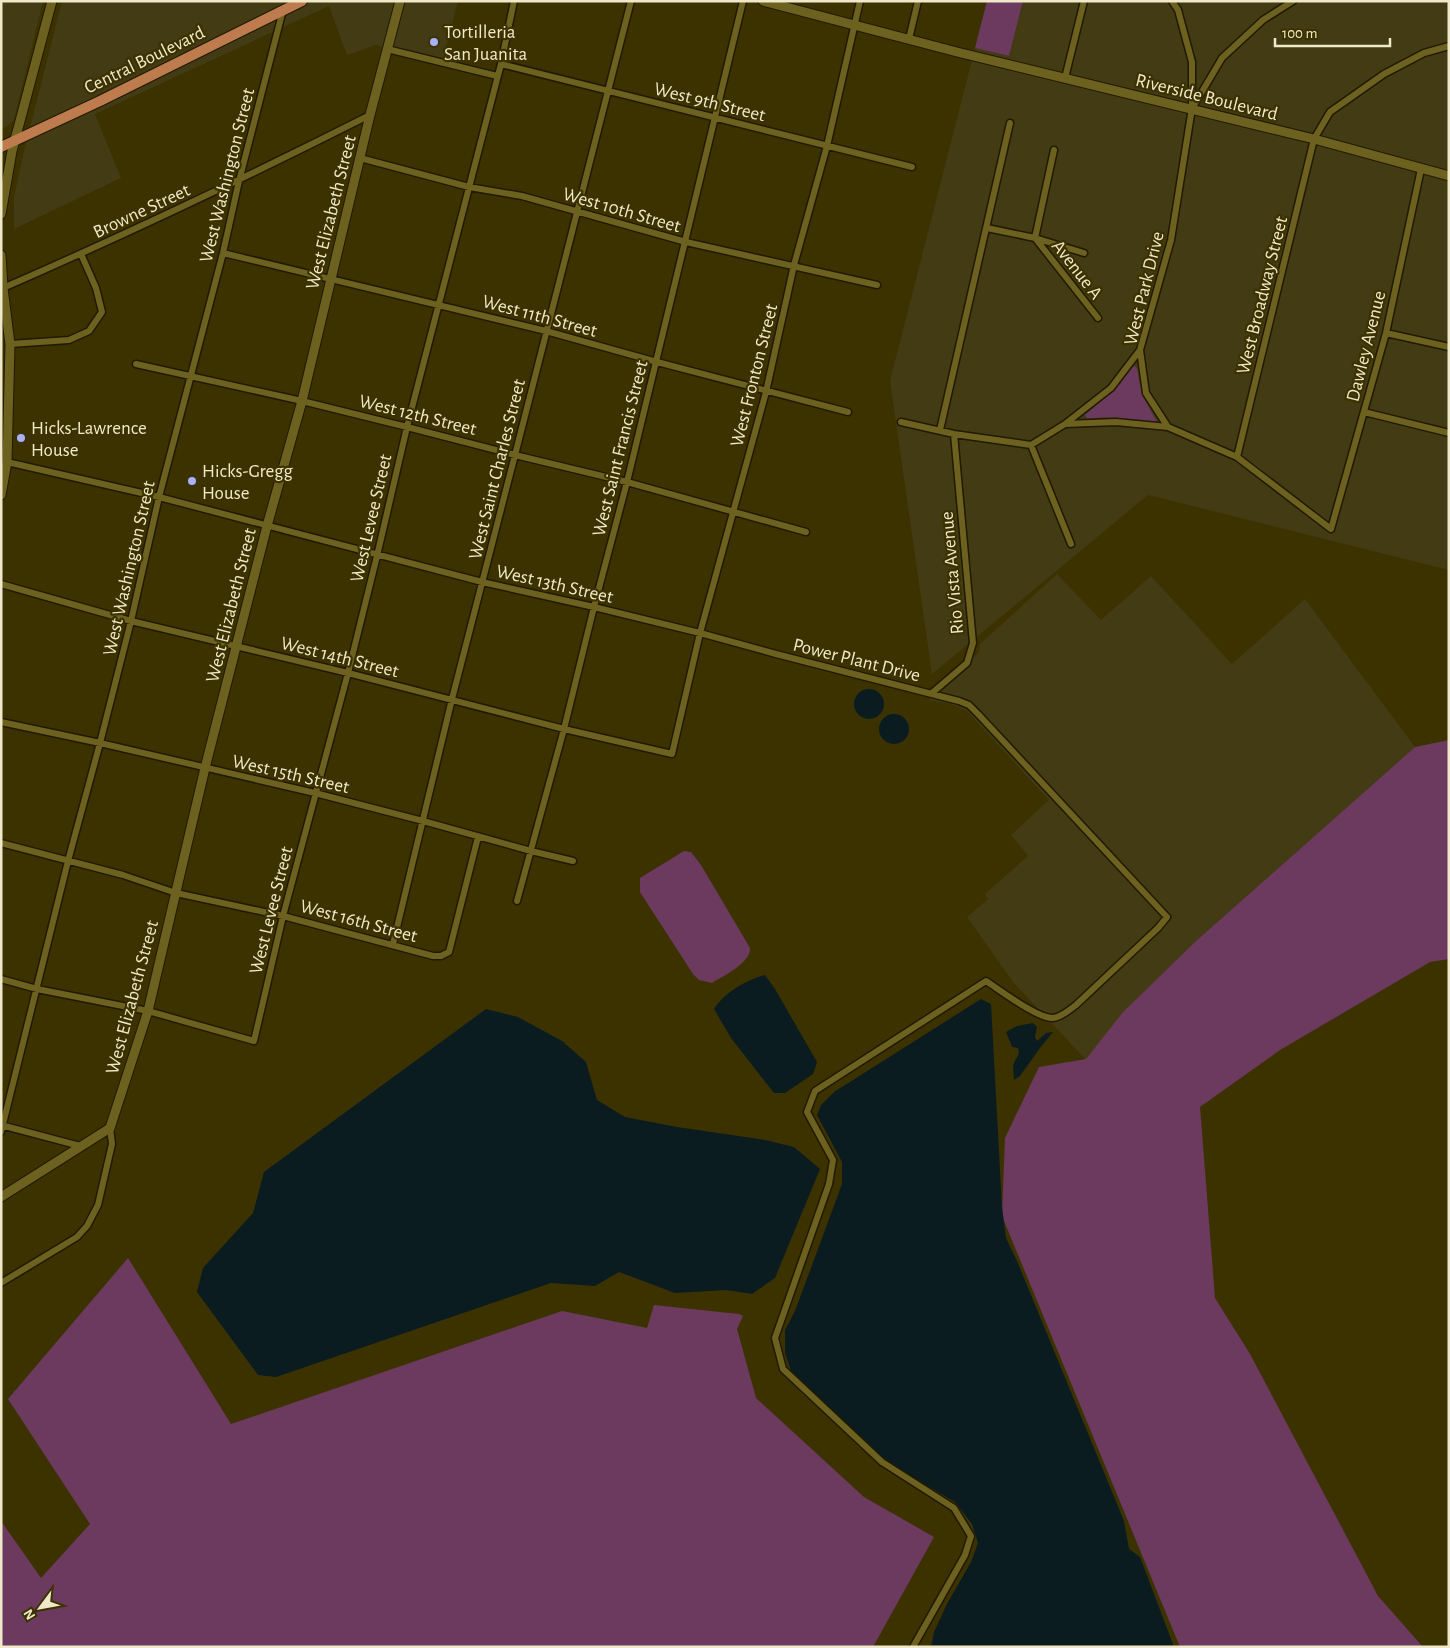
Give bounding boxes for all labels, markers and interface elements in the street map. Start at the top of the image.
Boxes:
scale bar [1275,15,1390,47]
street label: Central Boulevard [81,23,208,98]
place label: Tortilleria San Juanita [444,23,528,64]
text: 100 m [1282,26,1317,41]
marker: Tortilleria San Juanita [428,36,440,48]
street label: Riverside Boulevard [1134,71,1280,124]
street label: West 9th Street [652,79,767,125]
street label: West Washington Street [197,86,258,265]
street label: West Elizabeth Street [303,133,360,292]
street label: Browne Street [90,181,193,242]
street label: West 10th Street [561,185,683,236]
street label: West Broadway Street [1234,214,1291,376]
street label: West Park Drive [1121,230,1168,347]
street label: Avenue A [1048,237,1106,303]
street label: Dawley Avenue [1343,289,1389,404]
street label: West 11th Street [480,292,599,341]
street label: West Fronton Street [728,302,781,449]
street label: West Saint Francis Street [589,358,652,538]
street label: West Saint Charles Street [466,377,529,561]
street label: West 12th Street [357,392,478,439]
place label: Hicks-Lawrence House [31,419,147,460]
marker: Hicks-Lawrence House [15,432,27,444]
street label: West Levee Street [348,453,395,584]
place label: Hicks-Gregg House [202,462,293,503]
marker: Hicks-Gregg House [186,475,198,487]
street label: West Washington Street [100,479,159,658]
street label: Rio Vista Avenue [938,511,967,635]
street label: West Elizabeth Street [203,526,260,685]
street label: West 13th Street [494,562,615,607]
street label: West 14th Street [279,634,400,681]
street label: Power Plant Drive [791,635,922,685]
street label: West 15th Street [230,752,351,797]
street label: West Levee Street [246,845,296,976]
street label: West 16th Street [298,897,419,946]
street label: West Elizabeth Street [103,918,162,1076]
north arrow [15,1583,65,1633]
text: N [21,1607,38,1622]

